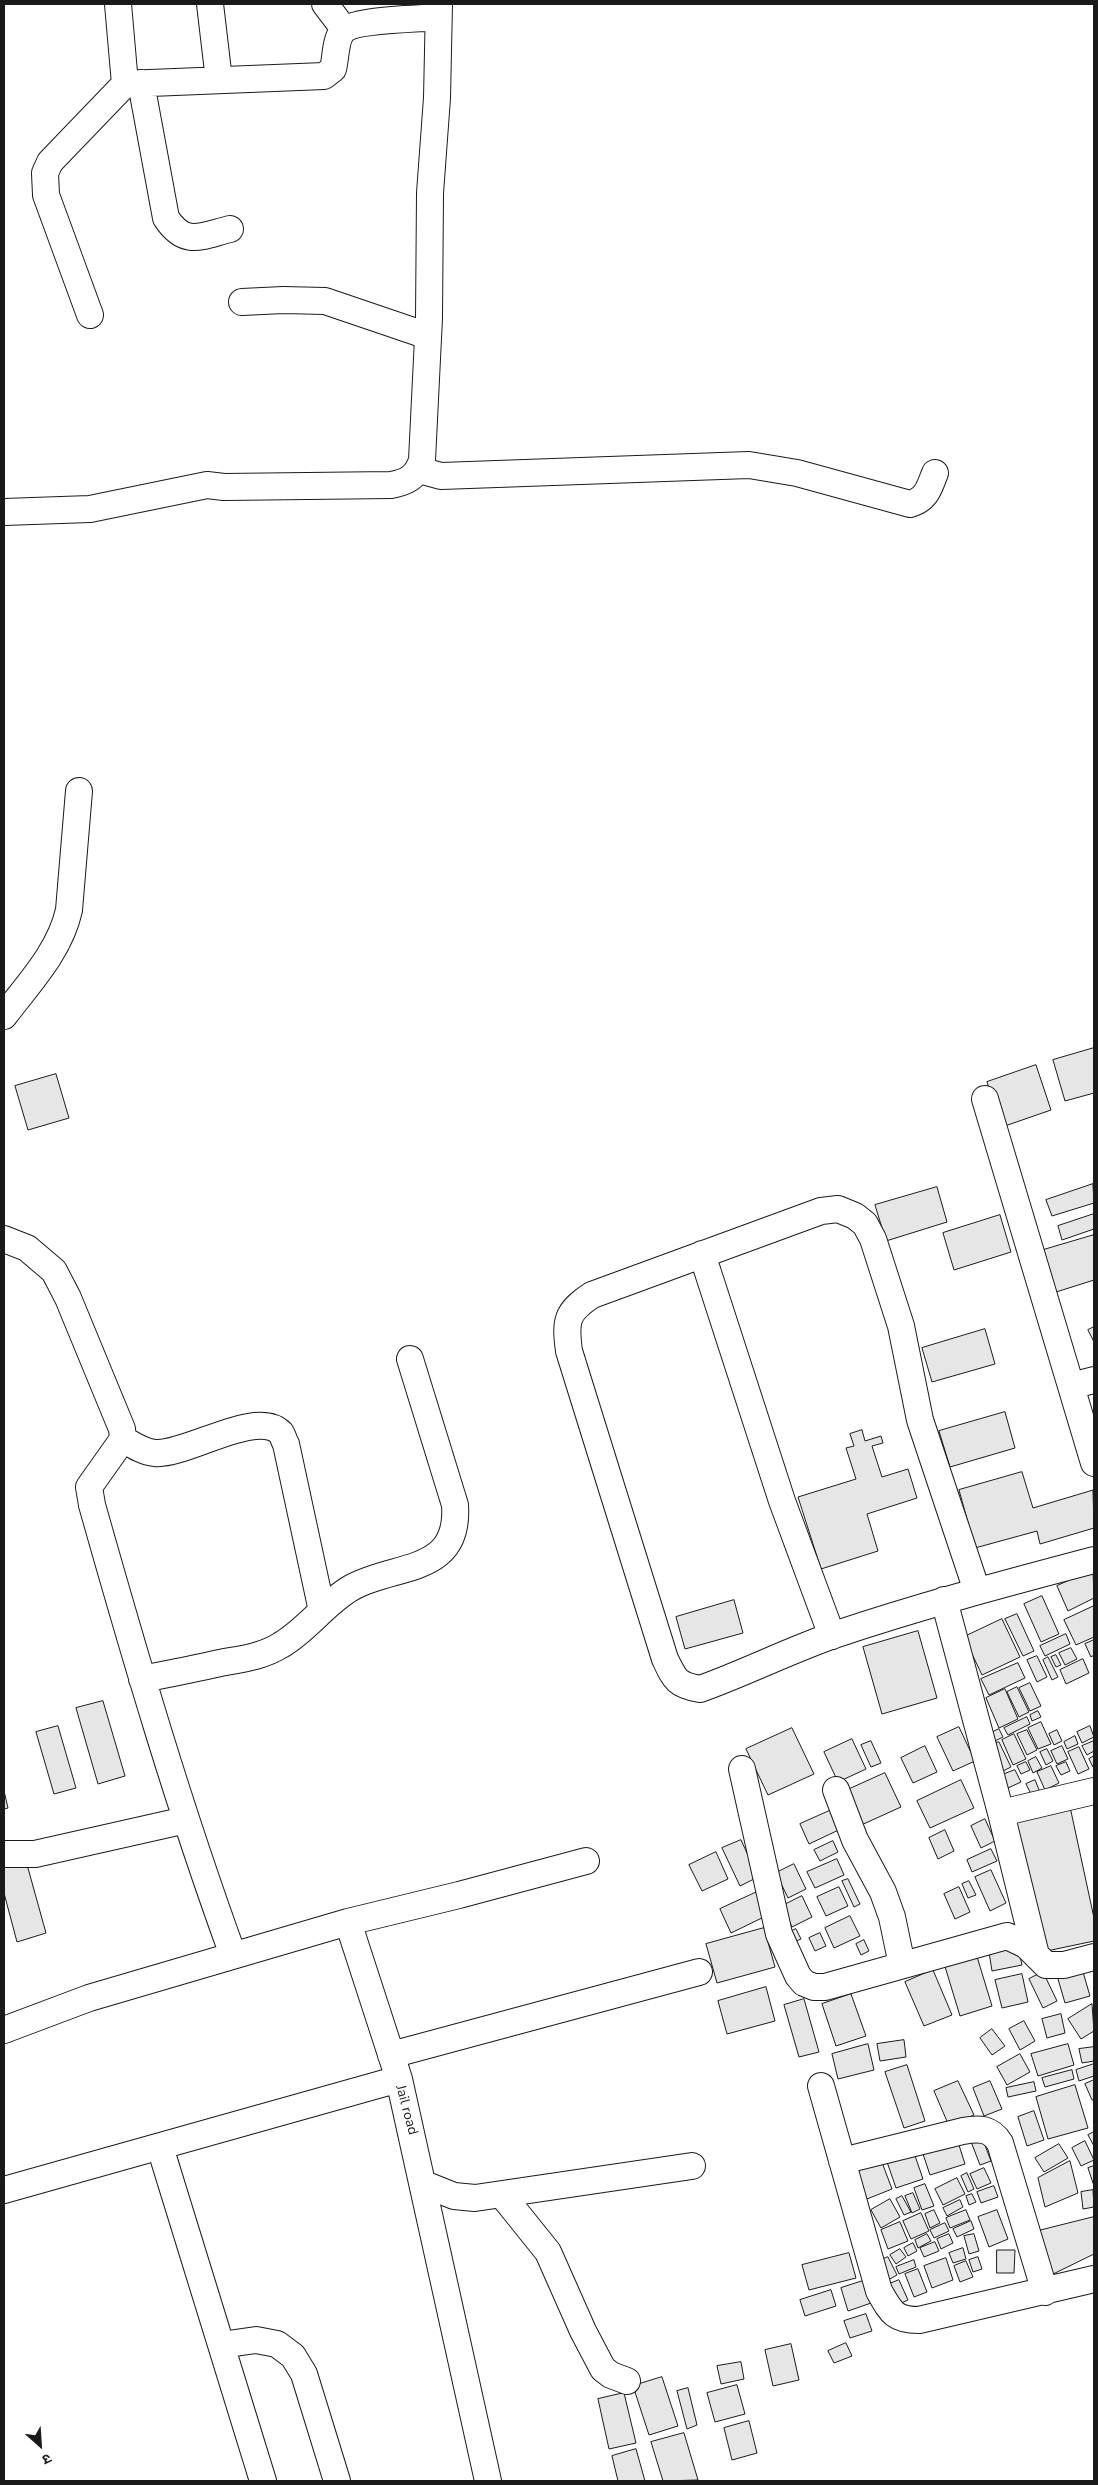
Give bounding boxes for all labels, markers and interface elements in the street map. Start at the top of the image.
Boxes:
street label: Jail road [391,2083,421,2137]
north arrow [15,2420,65,2470]
text: उ [39,2449,55,2469]

